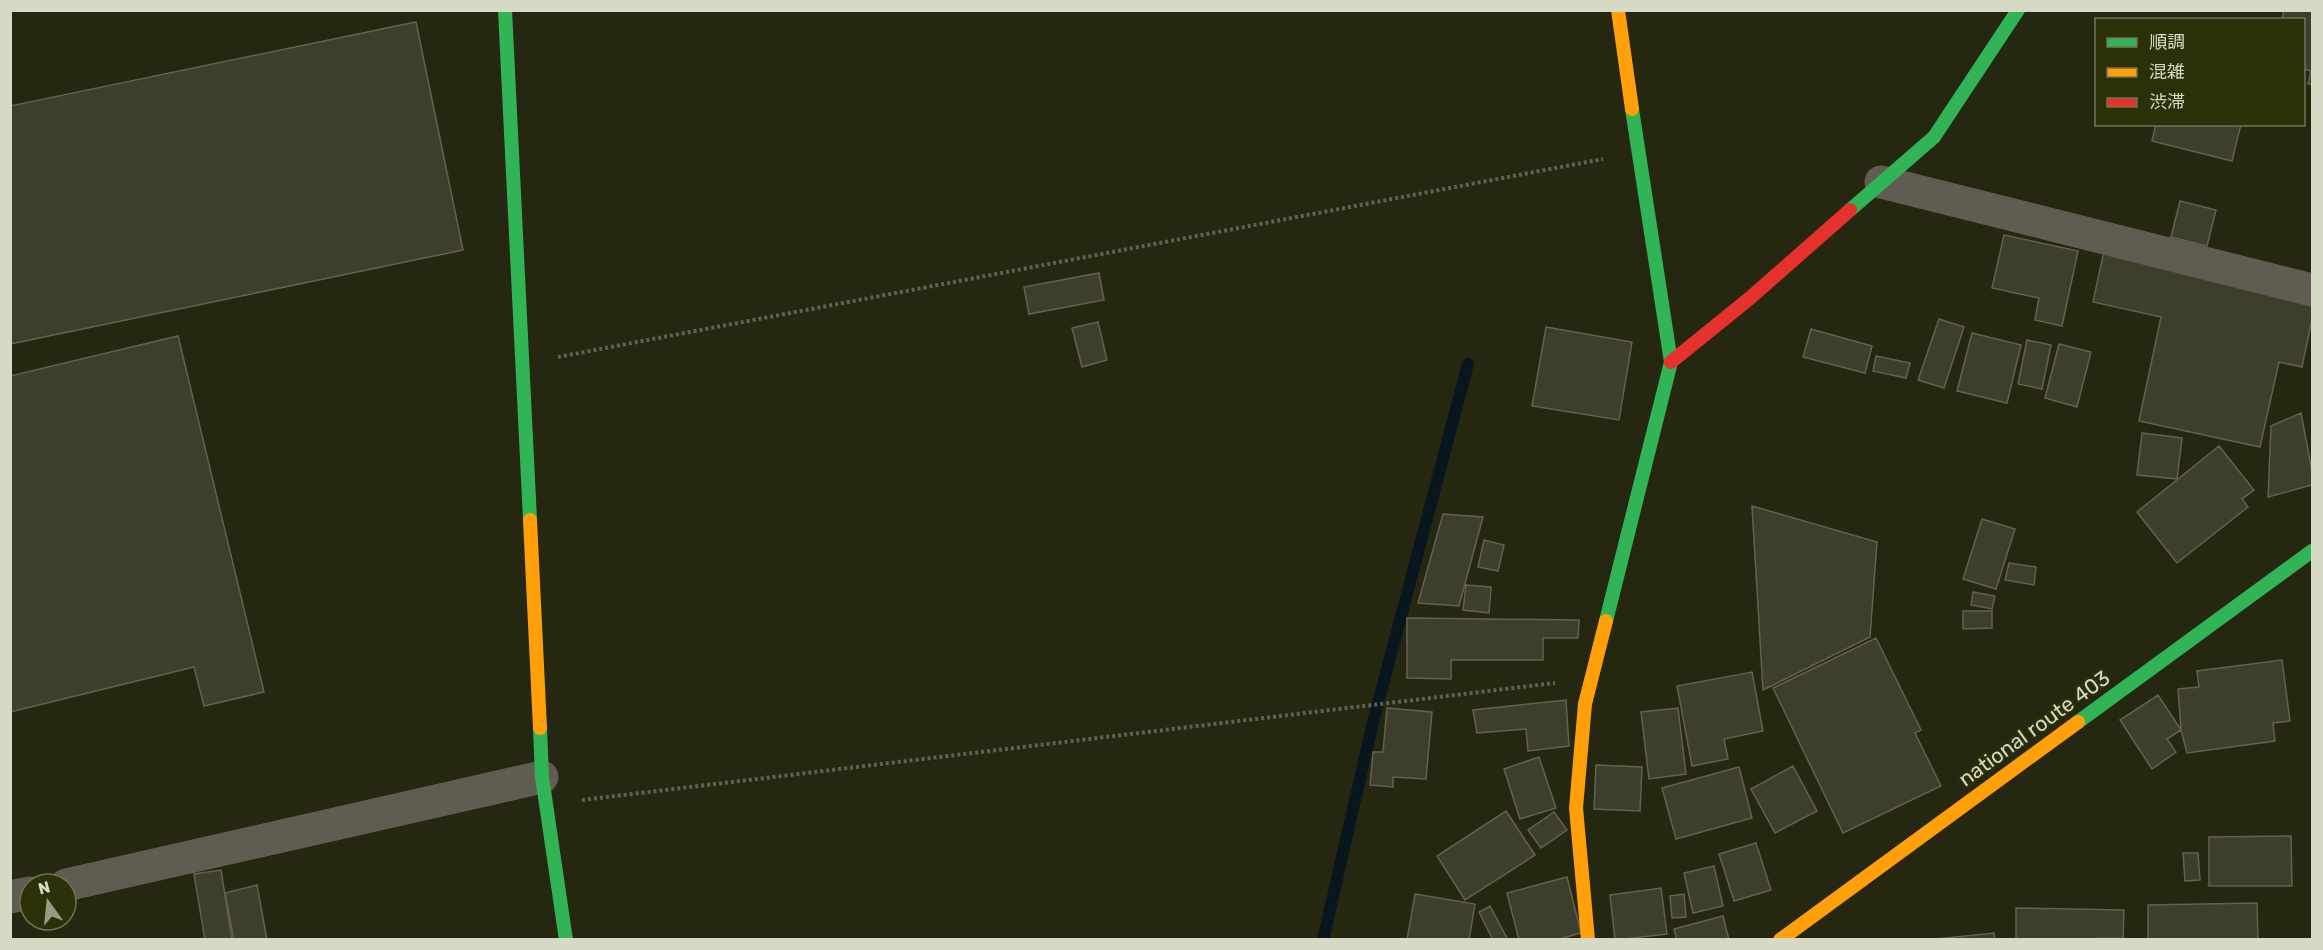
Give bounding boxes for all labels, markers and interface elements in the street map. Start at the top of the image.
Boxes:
legend [2095,18,2305,126]
text: 順調 [2149,31,2185,53]
text: 混雑 [2149,61,2185,83]
text: 渋滞 [2149,91,2185,113]
street label: national route 403 [1954,665,2114,791]
north arrow [18,872,78,932]
text: N [36,877,52,899]

